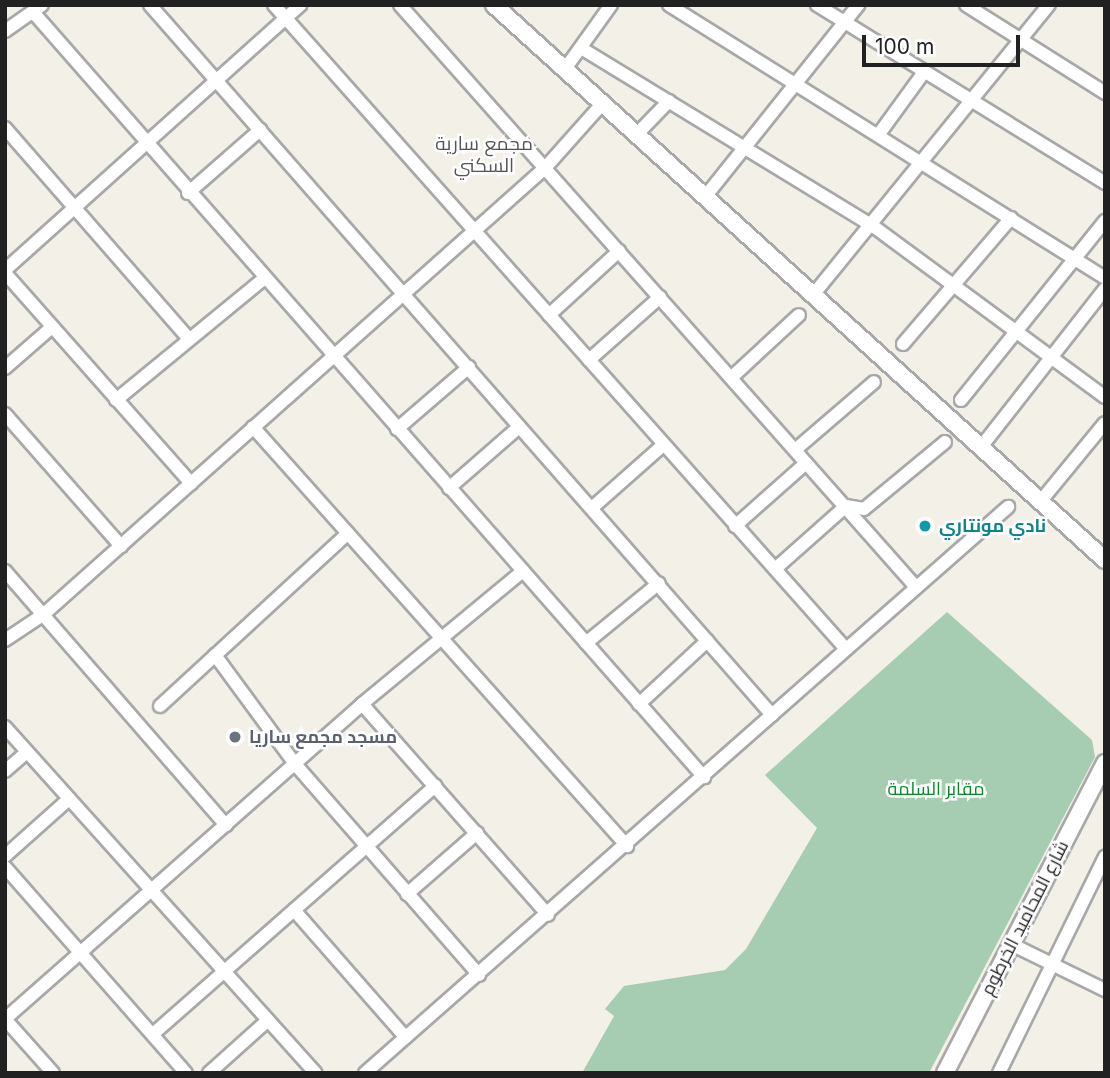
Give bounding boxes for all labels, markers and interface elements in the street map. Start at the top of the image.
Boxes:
scale bar [865,21,1023,65]
text: 100 m [875,34,934,59]
district label: مجمع سارية السكني [435,133,533,177]
place label: نادي مونتاري [939,515,1046,537]
marker: نادي مونتاري [917,518,933,534]
place label: مسجد مجمع ساريا [249,726,397,748]
marker: مسجد مجمع ساريا [227,729,243,745]
park label: مقابر السلمة [888,778,984,800]
street label: شارع المحاميد الخرطوم [977,837,1073,999]

